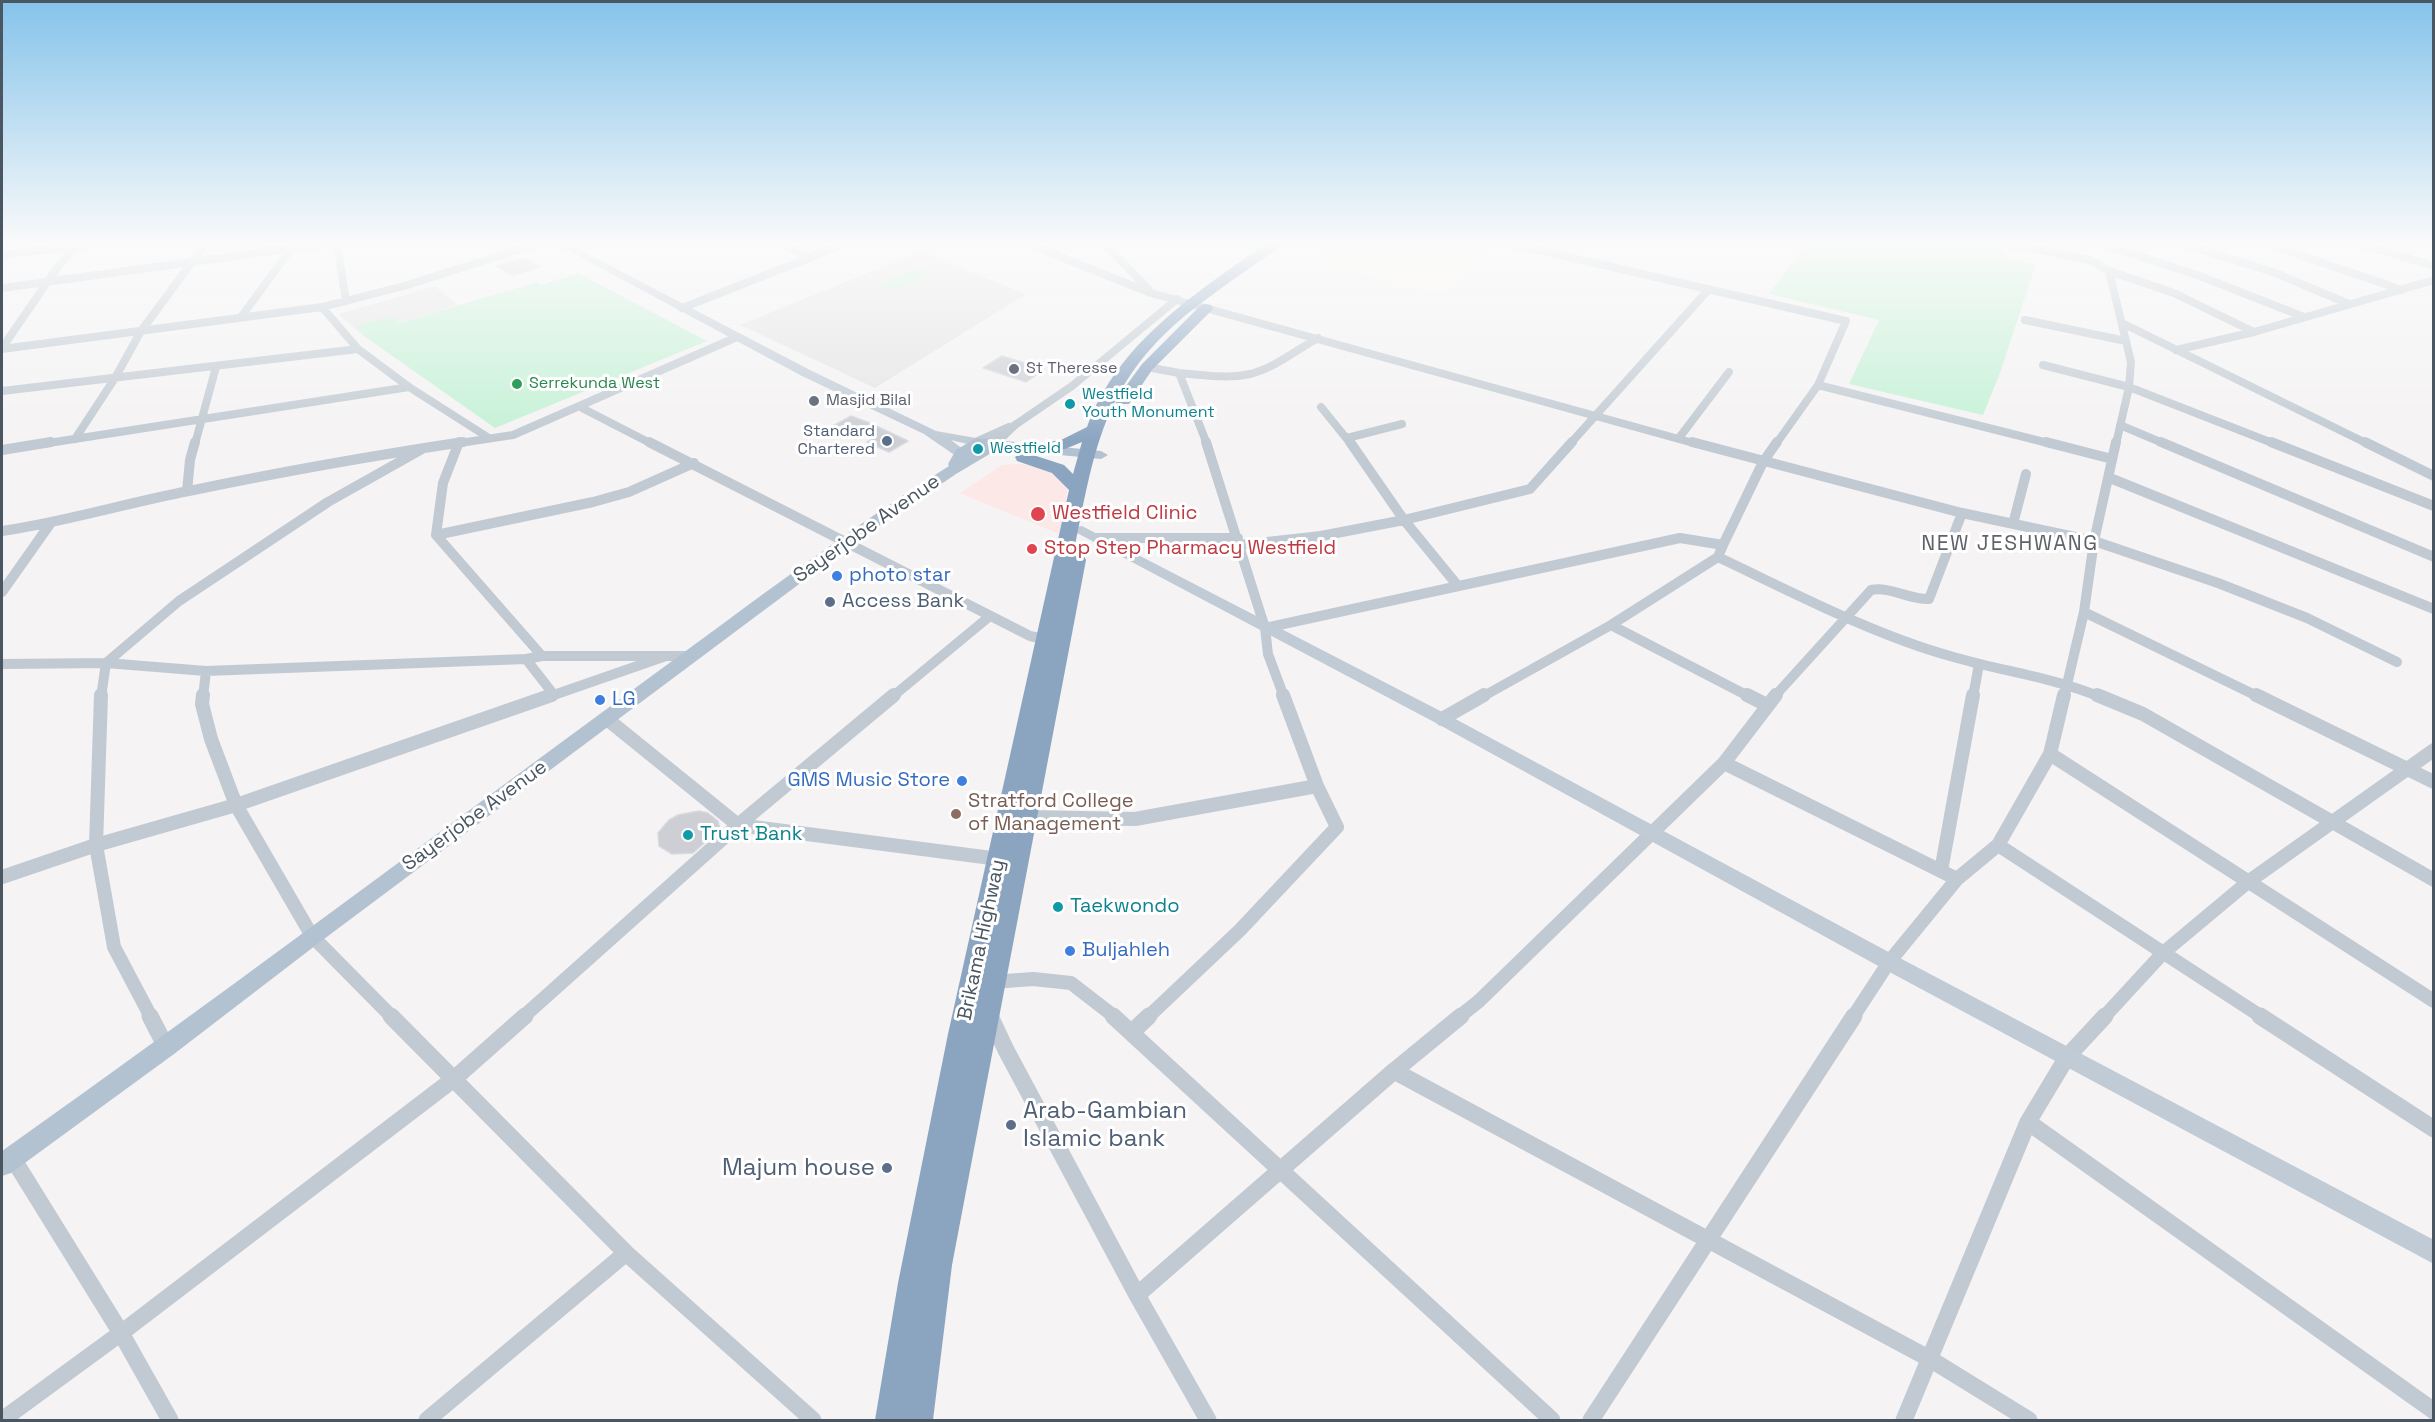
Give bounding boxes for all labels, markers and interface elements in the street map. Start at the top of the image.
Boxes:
place label: St Theresse [1026,359,1118,379]
marker: St Theresse [1007,362,1021,376]
place label: Serrekunda West [529,374,660,394]
marker: Serrekunda West [510,377,524,391]
place label: Westfield Youth Monument [1082,385,1215,423]
place label: Masjid Bilal [826,391,911,411]
marker: Masjid Bilal [807,394,821,408]
marker: Westfield Youth Monument [1063,397,1077,411]
place label: Standard Chartered [798,422,875,460]
marker: Standard Chartered [880,434,894,448]
place label: Westfield [990,439,1061,459]
marker: Westfield [971,442,985,456]
street label: Sayerjobe Avenue [789,470,945,588]
place label: Westfield Clinic [1052,502,1198,526]
marker: Westfield Clinic [1029,505,1047,523]
district label: NEW JESHWANG [1921,531,2099,557]
place label: Stop Step Pharmacy Westfield [1044,537,1336,561]
marker: Stop Step Pharmacy Westfield [1025,542,1039,556]
place label: photo star [849,564,951,588]
marker: photo star [830,569,844,583]
place label: Access Bank [842,590,964,614]
marker: Access Bank [823,595,837,609]
place label: LG [612,688,636,712]
marker: LG [593,693,607,707]
street label: Sayerjobe Avenue [398,755,552,877]
place label: GMS Music Store [788,769,950,793]
marker: GMS Music Store [955,774,969,788]
place label: Stratford College of Management [968,790,1134,837]
marker: Stratford College of Management [949,807,963,821]
place label: Trust Bank [700,823,802,847]
marker: Trust Bank [681,828,695,842]
street label: Brikama Highway [953,857,1011,1023]
place label: Taekwondo [1070,895,1180,919]
marker: Taekwondo [1051,900,1065,914]
place label: Buljahleh [1082,939,1170,963]
marker: Buljahleh [1063,944,1077,958]
place label: Arab-Gambian Islamic bank [1023,1097,1187,1153]
marker: Arab-Gambian Islamic bank [1004,1118,1018,1132]
place label: Majum house [722,1154,875,1182]
marker: Majum house [880,1161,894,1175]

